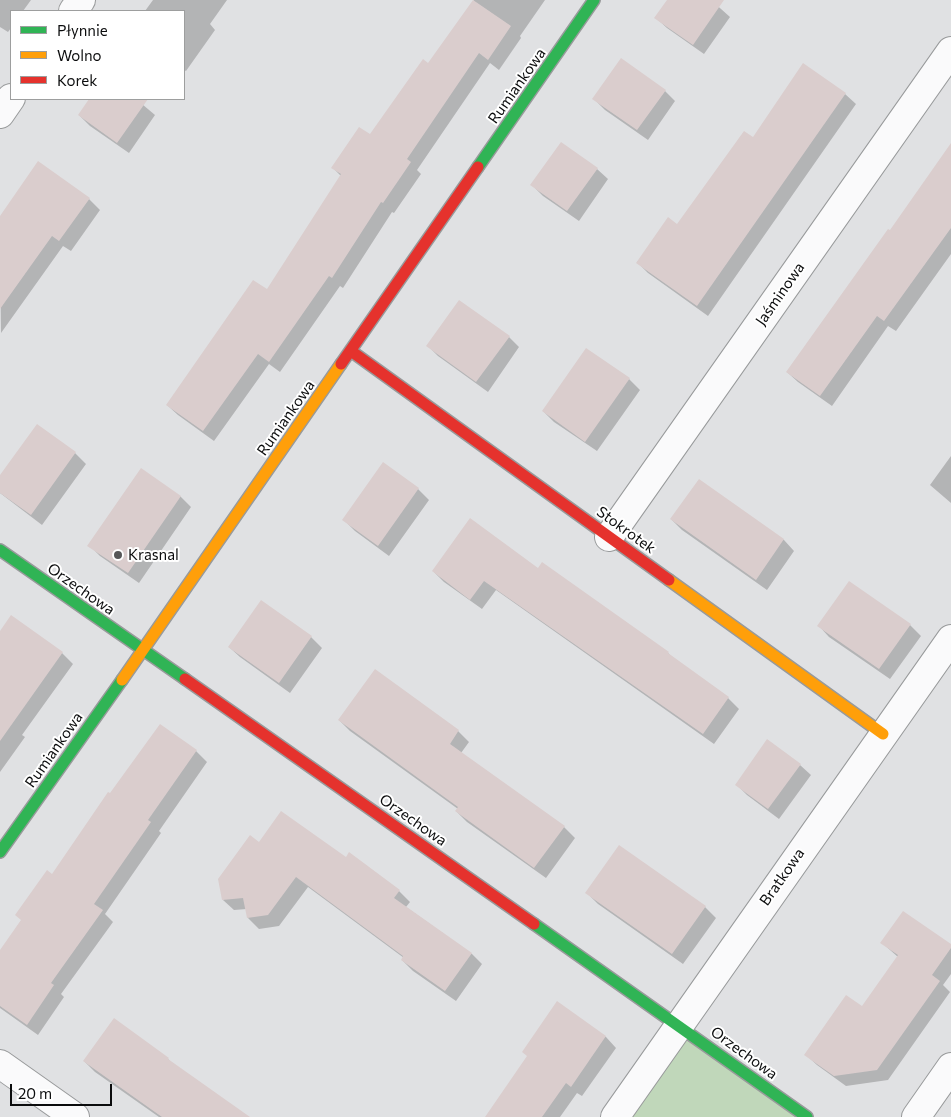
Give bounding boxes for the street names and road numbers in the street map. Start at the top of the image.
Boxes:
street label: Rumiankowa [484,45,550,127]
street label: Jaśminowa [752,259,808,329]
street label: Rumiankowa [253,377,319,459]
street label: Stokrotek [593,503,659,557]
street label: Orzechowa [44,559,118,619]
street label: Rumiankowa [21,709,87,791]
street label: Orzechowa [376,790,450,850]
street label: Bratkowa [756,845,808,909]
street label: Orzechowa [707,1023,781,1083]

